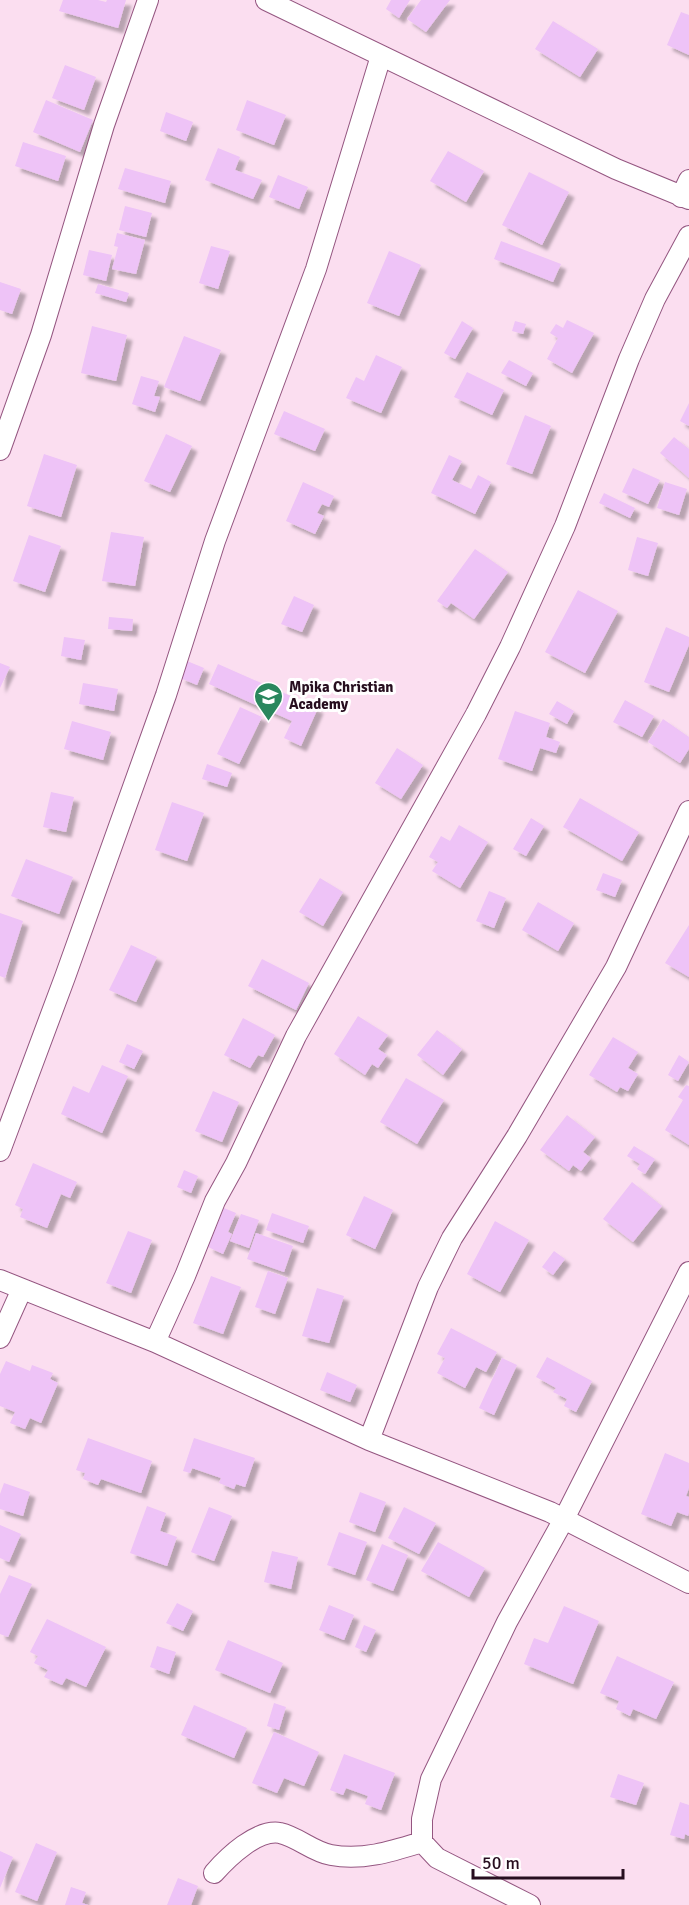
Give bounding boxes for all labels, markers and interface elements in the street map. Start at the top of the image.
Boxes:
place label: Mpika Christian Academy [289,678,394,713]
school or university icon: Mpika Christian Academy [252,680,284,722]
scale bar [473,1842,623,1880]
text: 50 m [482,1852,520,1874]

